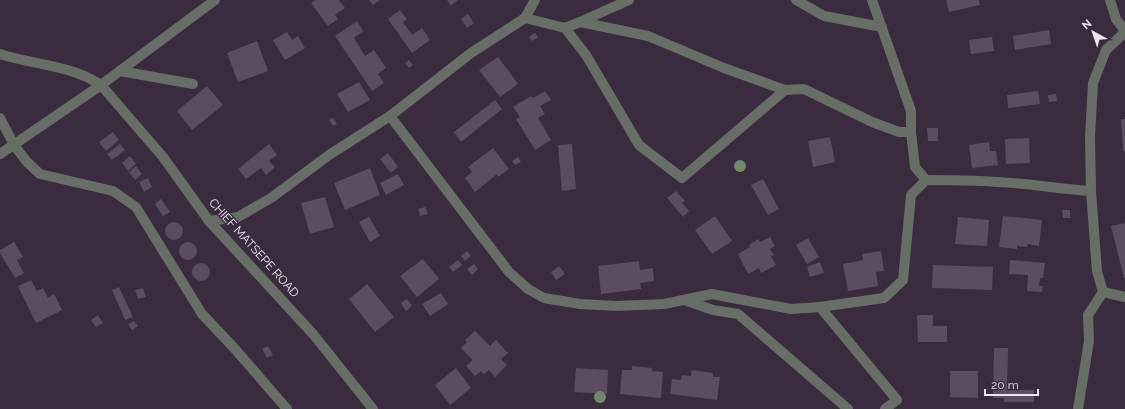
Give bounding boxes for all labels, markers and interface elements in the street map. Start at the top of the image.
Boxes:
north arrow [1073,12,1113,52]
text: N [1079,17,1094,32]
street label: CHIEF MATSEPE ROAD [206,196,302,301]
scale bar [985,371,1038,397]
text: 20 m [991,378,1019,392]

